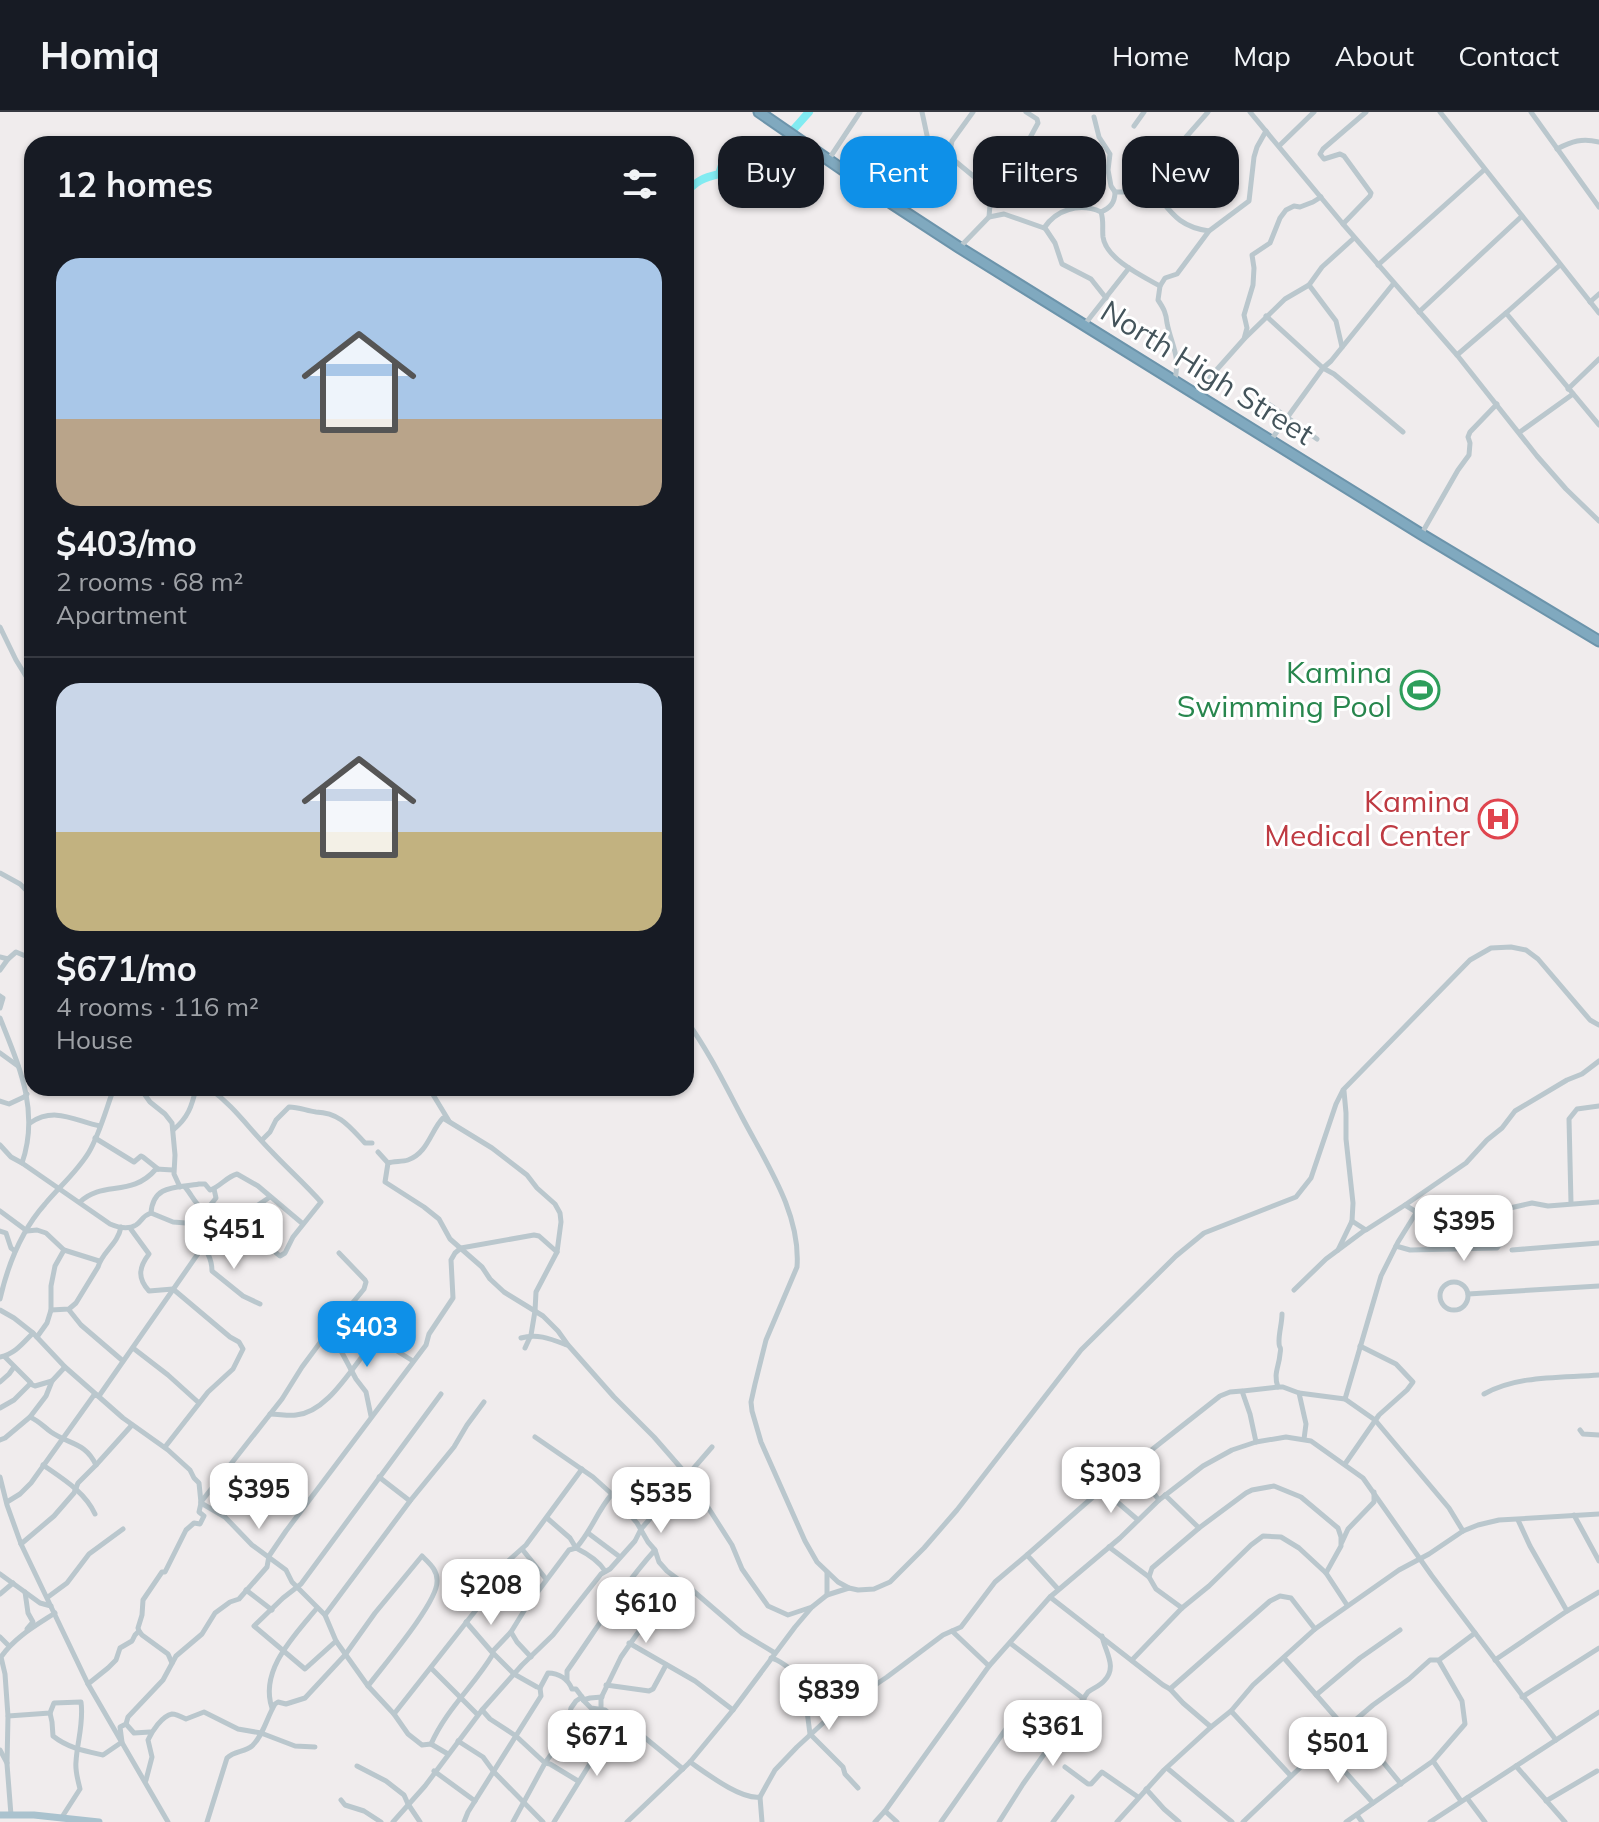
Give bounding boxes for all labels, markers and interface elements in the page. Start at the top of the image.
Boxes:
text: Homiq [40,31,160,79]
text: Home [1112,38,1189,73]
text: Map [1233,38,1291,73]
text: About [1335,38,1414,73]
text: Contact [1458,38,1559,73]
chip: Buy [718,136,824,208]
chip: Rent [840,136,957,208]
chip: Filters [973,136,1106,208]
chip: New [1122,136,1239,208]
icon: filters [618,162,662,206]
text: 12 homes [56,163,213,206]
street label: North High Street [1094,291,1321,453]
icon: home [287,310,431,454]
text: $403/mo [56,522,197,565]
text: 2 rooms · 68 m² [56,565,243,598]
text: Apartment [56,598,187,631]
place label: Kamina Swimming Pool [1177,653,1392,725]
sports icon: Kamina Swimming Pool [1399,669,1441,711]
icon: home [287,735,431,879]
place label: Kamina Medical Center [1264,782,1470,854]
hospital icon: Kamina Medical Center [1477,798,1519,840]
text: $671/mo [56,947,197,990]
text: 4 rooms · 116 m² [56,990,259,1023]
text: House [56,1023,133,1056]
pin: $395 [1417,1195,1511,1263]
pin: $451 [187,1203,281,1271]
text: $395 [1433,1204,1495,1237]
text: $451 [203,1212,265,1245]
pin: $403 [320,1301,414,1369]
text: $403 [336,1310,398,1343]
pin: $303 [1064,1447,1158,1515]
text: $303 [1080,1456,1142,1489]
pin: $395 [212,1463,306,1531]
pin: $535 [614,1467,708,1535]
text: $395 [228,1472,290,1505]
text: $535 [630,1476,692,1509]
pin: $208 [444,1559,538,1627]
text: $208 [460,1568,522,1601]
pin: $610 [599,1577,693,1645]
text: $610 [615,1586,677,1619]
pin: $839 [782,1664,876,1732]
text: $839 [798,1673,860,1706]
pin: $361 [1006,1700,1100,1768]
text: $361 [1022,1709,1084,1742]
pin: $671 [550,1710,644,1778]
pin: $501 [1291,1717,1385,1785]
text: $671 [566,1719,628,1752]
text: $501 [1307,1726,1369,1759]

